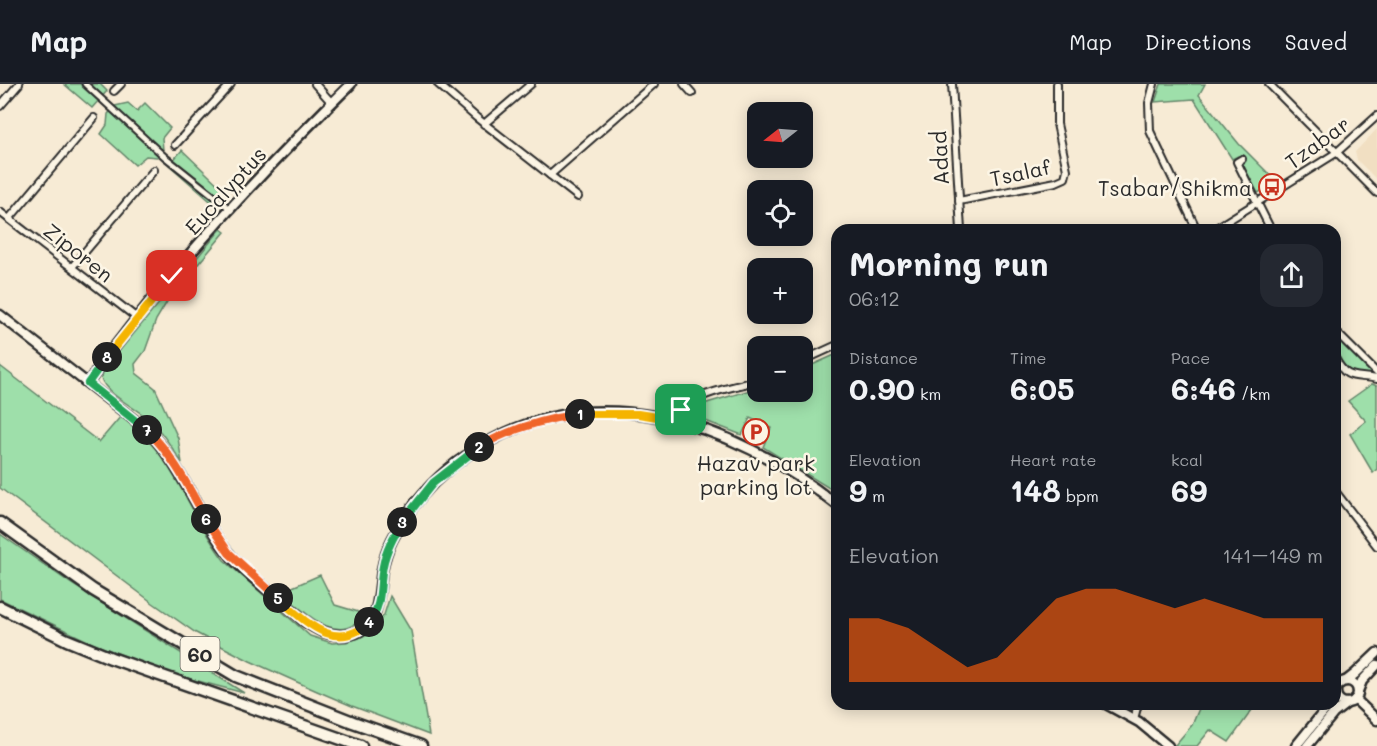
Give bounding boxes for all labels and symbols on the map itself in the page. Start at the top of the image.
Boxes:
north arrow [747,102,813,168]
street label: Tzabar [1279,109,1355,175]
street label: Adad [924,130,954,186]
street label: Eucalyptus [178,140,272,240]
street label: Tsalaf [987,152,1054,192]
bus stop icon: Tsabar/Shikma [1257,172,1287,202]
place label: Tsabar/Shikma [1098,174,1252,201]
street label: Ziporen [39,216,119,288]
pin [146,250,197,301]
pin: 8 [92,342,122,372]
pin [655,384,706,435]
pin: 1 [565,399,595,429]
pin: 7 [132,415,162,445]
parking icon: Hazav park parking lot [741,417,771,447]
pin: 2 [464,432,494,462]
place label: Hazav park parking lot [697,449,815,500]
pin: 6 [191,504,221,534]
pin: 3 [387,507,417,537]
pin: 5 [263,583,293,613]
pin: 4 [354,607,384,637]
road number: 60 [180,637,220,671]

